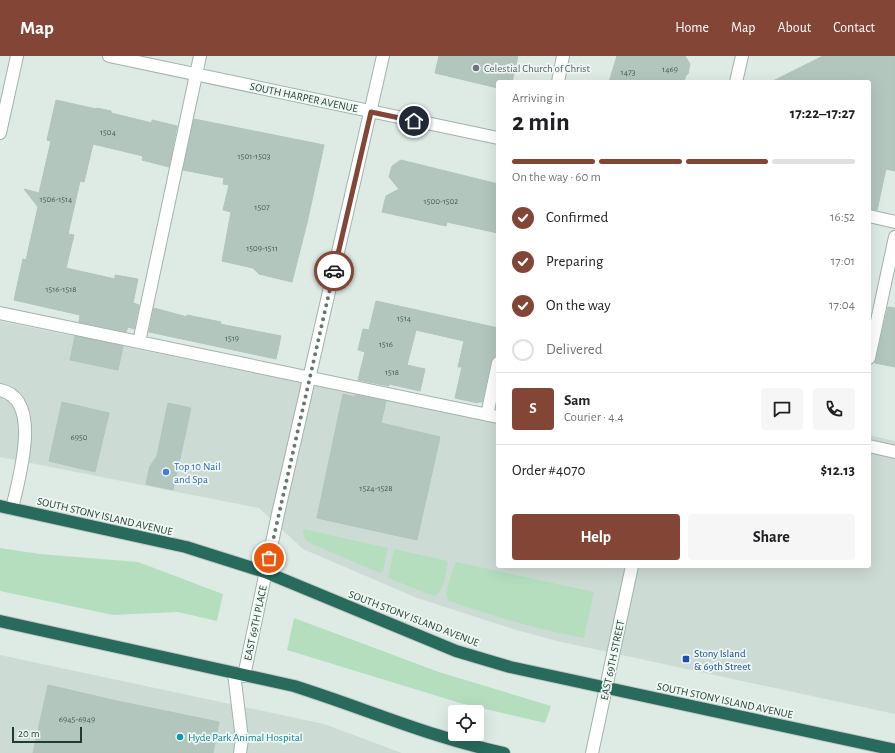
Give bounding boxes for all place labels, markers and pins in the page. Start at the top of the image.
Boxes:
marker: Celestial Church of Christ [471,63,481,73]
place label: Celestial Church of Christ [484,63,590,74]
pin [397,104,431,138]
place label: Top 10 Nail and Spa [174,461,221,485]
marker: Top 10 Nail and Spa [161,467,171,477]
pin [252,541,286,575]
place label: Stony Island & 69th Street [694,648,751,672]
marker: Stony Island & 69th Street [681,654,691,664]
marker: Hyde Park Animal Hospital [175,732,185,742]
place label: Hyde Park Animal Hospital [188,732,302,743]

